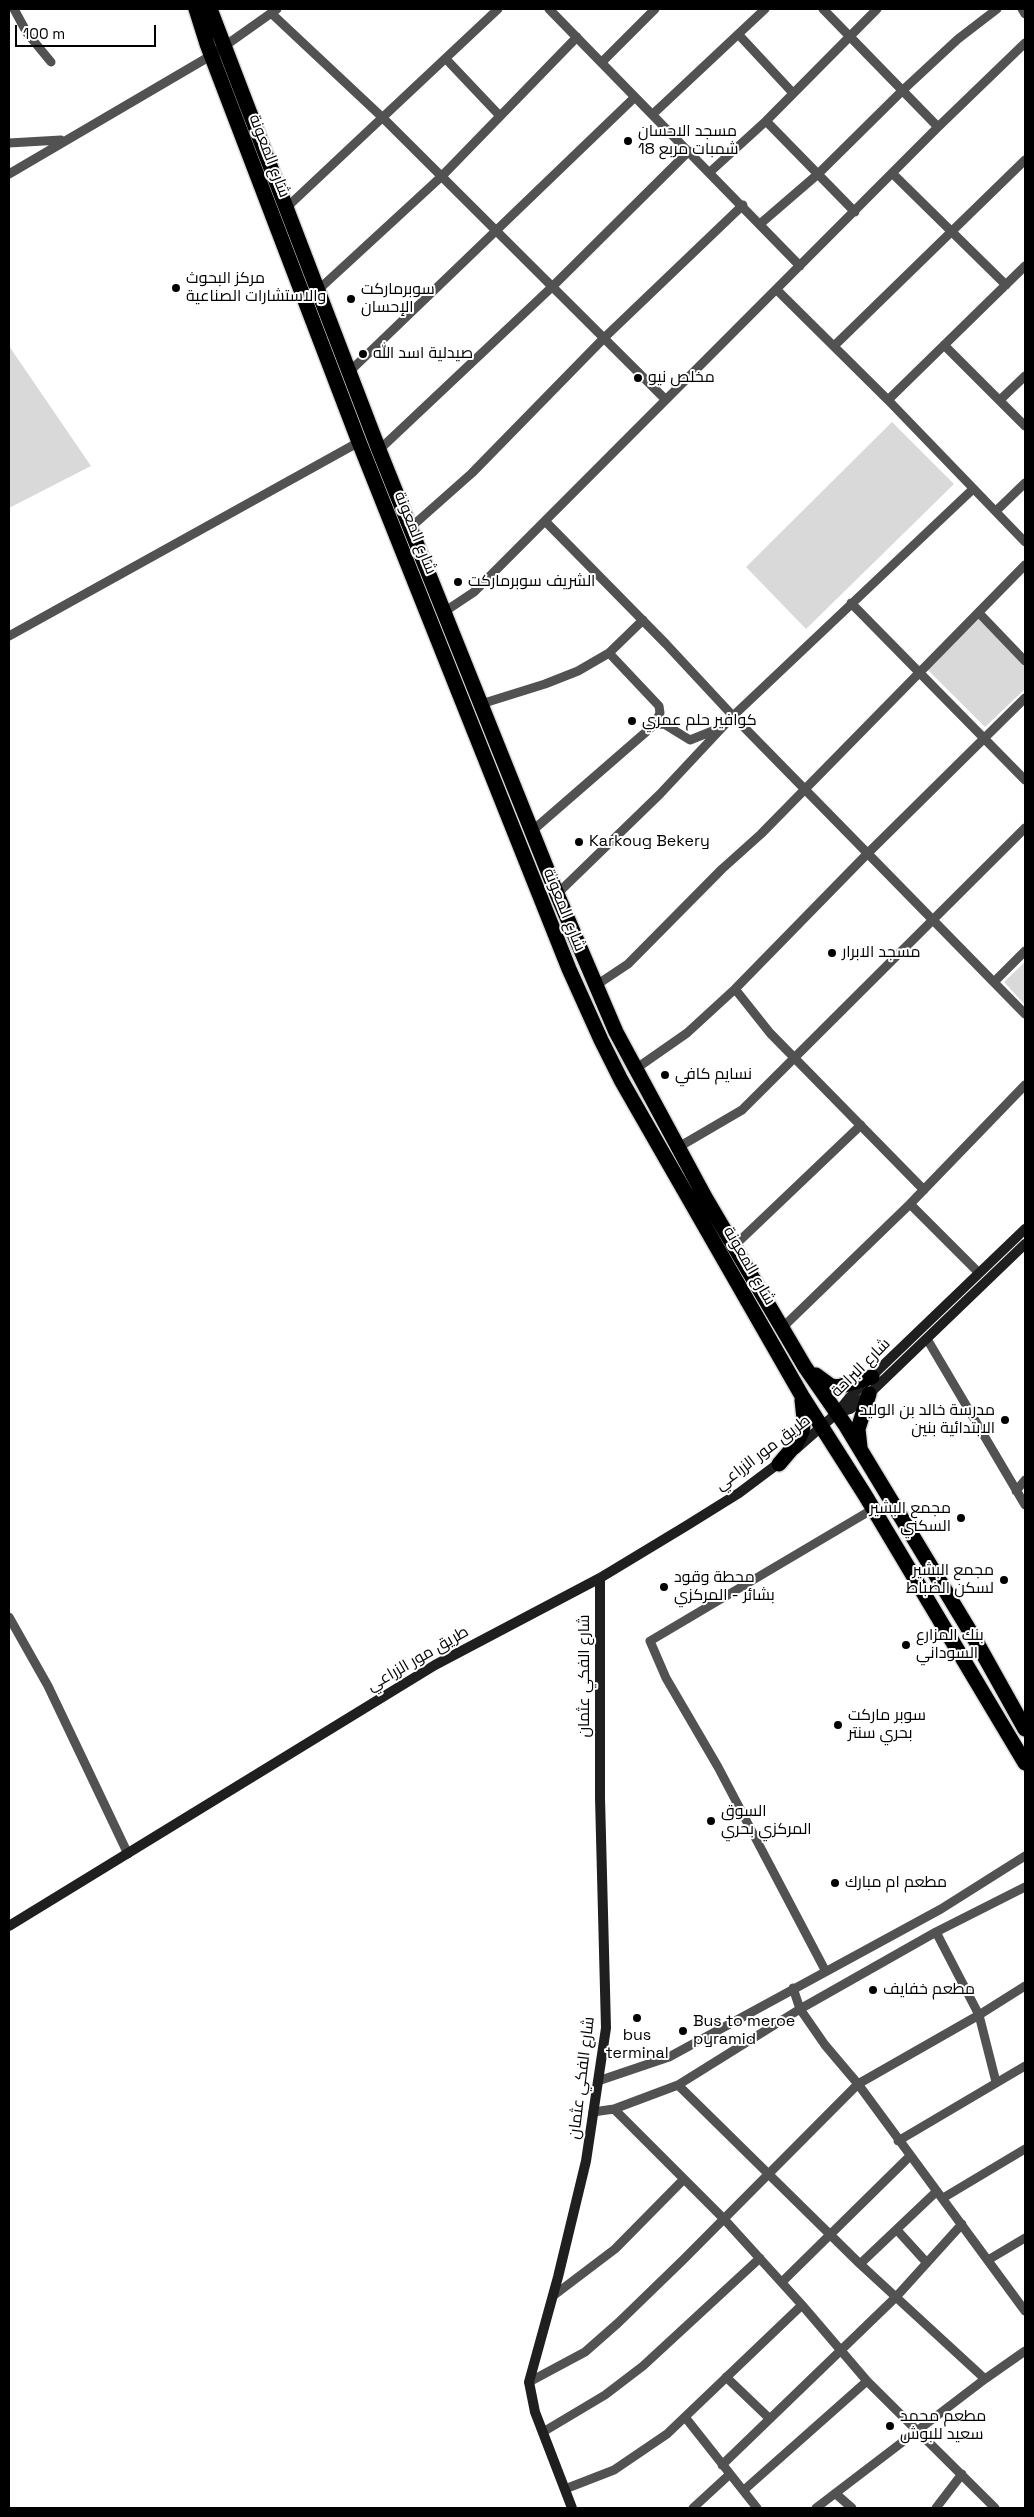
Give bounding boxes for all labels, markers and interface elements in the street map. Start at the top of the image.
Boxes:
scale bar [18,15,159,47]
text: 100 m [23,24,65,43]
street label: شارع المعونة [244,112,294,200]
place label: مسجد الاحسان شمبات مربع 18 [638,122,738,160]
marker: مسجد الاحسان شمبات مربع 18 [622,135,634,147]
place label: مركز البحوث والاستشارات الصناعية [186,269,326,307]
place label: سوبرماركت الإحسان [361,280,435,318]
marker: مركز البحوث والاستشارات الصناعية [170,282,182,294]
marker: سوبرماركت الإحسان [345,293,357,305]
place label: صيدلية اسد الله [373,344,473,364]
marker: صيدلية اسد الله [357,348,369,360]
place label: مخلص نيو [648,368,715,388]
marker: مخلص نيو [632,372,644,384]
street label: شارع المعونة [390,489,440,577]
place label: الشريف سوبرماركت [468,572,595,592]
marker: الشريف سوبرماركت [452,576,464,588]
place label: كوافير حلم عمري [642,711,757,731]
marker: كوافير حلم عمري [626,715,638,727]
place label: Karkoug Bekery [589,832,710,852]
marker: Karkoug Bekery [573,836,585,848]
street label: شارع المعونة [539,866,589,954]
place label: مسجد الابرار [842,943,921,963]
marker: مسجد الابرار [826,947,838,959]
place label: نسايم كافي [675,1065,752,1085]
marker: نسايم كافي [659,1069,671,1081]
street label: شارع المعونة [719,1223,779,1309]
street label: شارع البراحة [827,1334,895,1402]
place label: مدرسة خالد بن الوليد الابتدائية بنين [860,1401,995,1439]
street label: طريق مور الزراعي [712,1411,814,1495]
marker: مدرسة خالد بن الوليد الابتدائية بنين [999,1414,1011,1426]
place label: مجمع البشير السكني [869,1499,951,1537]
marker: مجمع البشير السكني [955,1512,967,1524]
place label: مجمع البشير لسكن الضباط [906,1561,994,1599]
place label: محطة وقود بشائر - المركزي [674,1568,775,1606]
marker: مجمع البشير لسكن الضباط [998,1574,1010,1586]
marker: محطة وقود بشائر - المركزي [658,1581,670,1593]
street label: شارع الفكي عثمان [575,1614,595,1738]
street label: طريق مور الزراعي [364,1622,472,1696]
place label: بنك المزارع السوداني [916,1626,984,1664]
marker: بنك المزارع السوداني [900,1639,912,1651]
place label: سوبر ماركت بحري سنتر [848,1706,926,1744]
marker: سوبر ماركت بحري سنتر [832,1719,844,1731]
place label: السوق المركزي بحري [721,1802,812,1840]
marker: السوق المركزي بحري [705,1815,717,1827]
place label: مطعم ام مبارك [845,1873,947,1893]
marker: مطعم ام مبارك [829,1877,841,1889]
place label: مطعم خفايف [883,1980,975,2000]
marker: مطعم خفايف [867,1984,879,1996]
marker: bus terminal [631,2012,643,2024]
place label: Bus to meroe pyramid [693,2012,795,2050]
street label: شارع الفكي عثمان [565,2016,599,2140]
marker: Bus to meroe pyramid [677,2025,689,2037]
place label: bus terminal [605,2026,669,2064]
place label: مطعم محمد سعيد للبوش [900,2407,986,2445]
marker: مطعم محمد سعيد للبوش [884,2420,896,2432]

